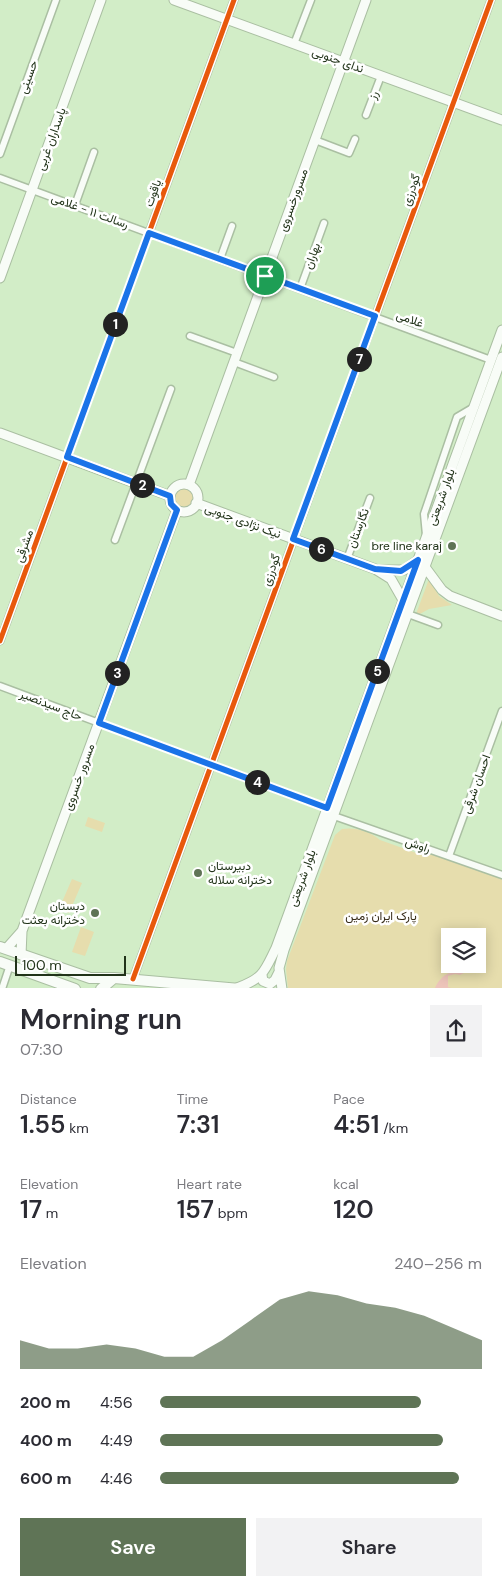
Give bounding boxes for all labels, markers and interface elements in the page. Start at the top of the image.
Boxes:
street label: ندای جنوبی [310,43,366,77]
street label: حسینی [15,58,41,96]
street label: رز [364,88,382,103]
street label: پاسداران غربی [32,105,70,173]
street label: مسرورخسروی [274,166,312,234]
street label: گودرزی [398,172,424,208]
street label: یاقوت [141,177,165,209]
street label: رسالت ۱۱ - غلامی [49,190,131,232]
street label: بهاران [300,241,324,271]
pin [244,255,286,297]
icon: arrive [251,262,279,290]
street label: غلامی [394,307,426,331]
pin: 1 [102,312,128,336]
text: 1 [113,315,118,333]
pin: 7 [346,346,372,372]
text: 7 [356,350,363,368]
street label: بلوار شریعتی [423,466,459,528]
pin: 2 [130,472,154,498]
text: 2 [138,476,147,494]
street label: نیک نژادی جنوبی [203,500,283,542]
street label: نگارستان [343,506,373,550]
street label: مشرقی [11,527,37,565]
pin: 6 [308,536,334,562]
place label: bre line karaj [371,538,442,554]
text: 6 [317,540,326,558]
marker: bre line karaj [446,540,458,552]
street label: گودرزی [258,552,284,588]
pin: 5 [364,658,390,684]
pin: 3 [104,660,130,686]
text: 5 [373,662,382,680]
text: 3 [113,664,122,682]
street label: حاج سیدنصیر [16,685,85,725]
street label: مسرور خسروی [60,741,98,813]
street label: احسان شرقی [458,752,494,816]
pin: 4 [244,770,270,794]
text: 4 [253,773,262,791]
street label: راوش [403,833,433,857]
street label: بلوار شریعتی [284,847,320,909]
place label: دبیرستان دخترانه سلاله [208,858,272,888]
marker: دبیرستان دخترانه سلاله [192,867,204,879]
place label: دبستان دخترانه بعثت [22,898,85,928]
marker: دبستان دخترانه بعثت [89,907,101,919]
park label: پارک ایران زمین [345,908,417,924]
map controls [441,928,486,973]
button: layers [441,928,486,973]
scale bar [15,954,126,977]
text: 100 m [22,956,62,974]
text: Morning run [20,1001,182,1038]
button: share [430,1005,482,1057]
text: 07:30 [20,1039,63,1060]
text: Distance [20,1090,77,1108]
text: Time [177,1090,208,1108]
text: Pace [333,1090,365,1108]
text: 1.55 [20,1108,66,1141]
text: 7:31 [177,1108,219,1141]
text: 4:51 [333,1108,379,1141]
text: km [66,1119,89,1137]
text: /km [379,1119,408,1137]
text: Elevation [20,1175,78,1193]
text: Heart rate [177,1175,242,1193]
text: kcal [333,1175,359,1193]
text: 17 [20,1193,42,1226]
text: 157 [177,1193,214,1226]
text: 120 [333,1193,374,1226]
text: m [42,1204,58,1222]
text: bpm [214,1204,248,1222]
text: Elevation [20,1253,87,1274]
text: 240–256 m [394,1253,482,1274]
text: 200 m [20,1392,71,1413]
text: 4:56 [100,1392,133,1413]
text: 400 m [20,1430,72,1451]
text: 4:49 [100,1430,133,1451]
text: 600 m [20,1468,72,1489]
text: 4:46 [100,1468,133,1489]
button: Save [20,1518,246,1576]
button: Share [256,1518,482,1576]

